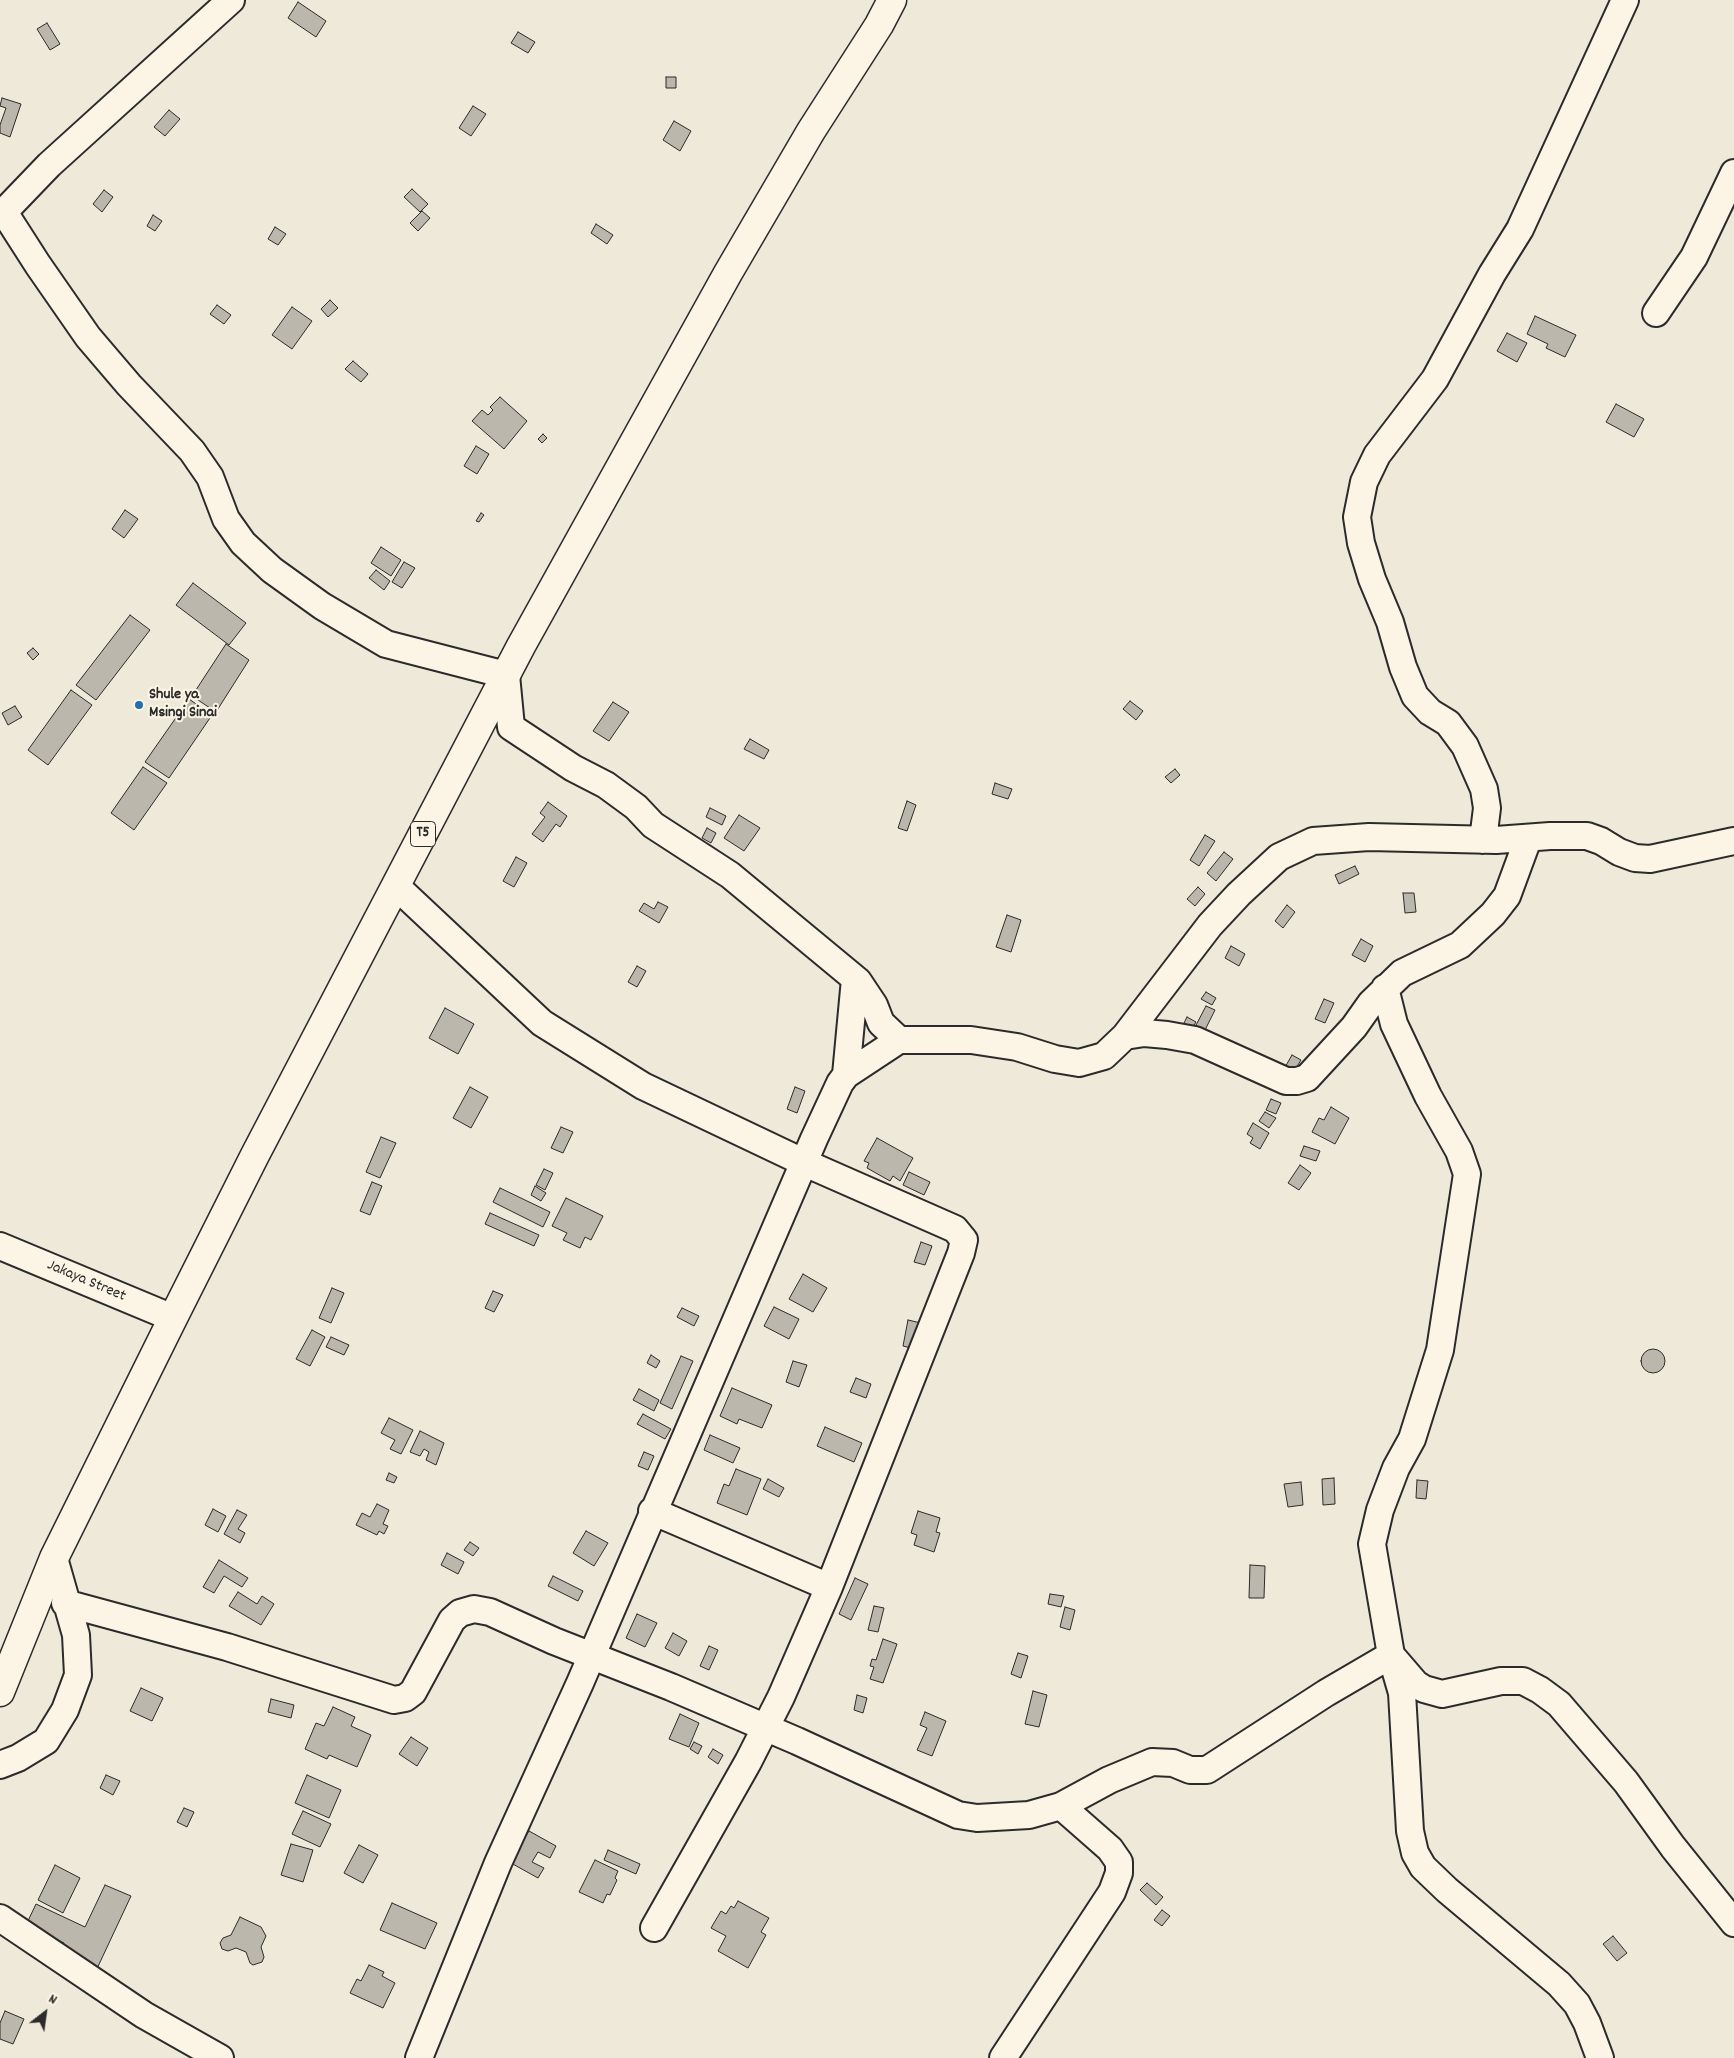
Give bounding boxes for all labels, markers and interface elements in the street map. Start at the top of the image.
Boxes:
place label: Shule ya Msingi Sinai [149,686,217,724]
marker: Shule ya Msingi Sinai [133,699,145,711]
road number: T5 [410,822,436,846]
street label: Jakaya Street [44,1257,128,1307]
north arrow [20,1988,70,2038]
text: N [44,1990,60,2010]

